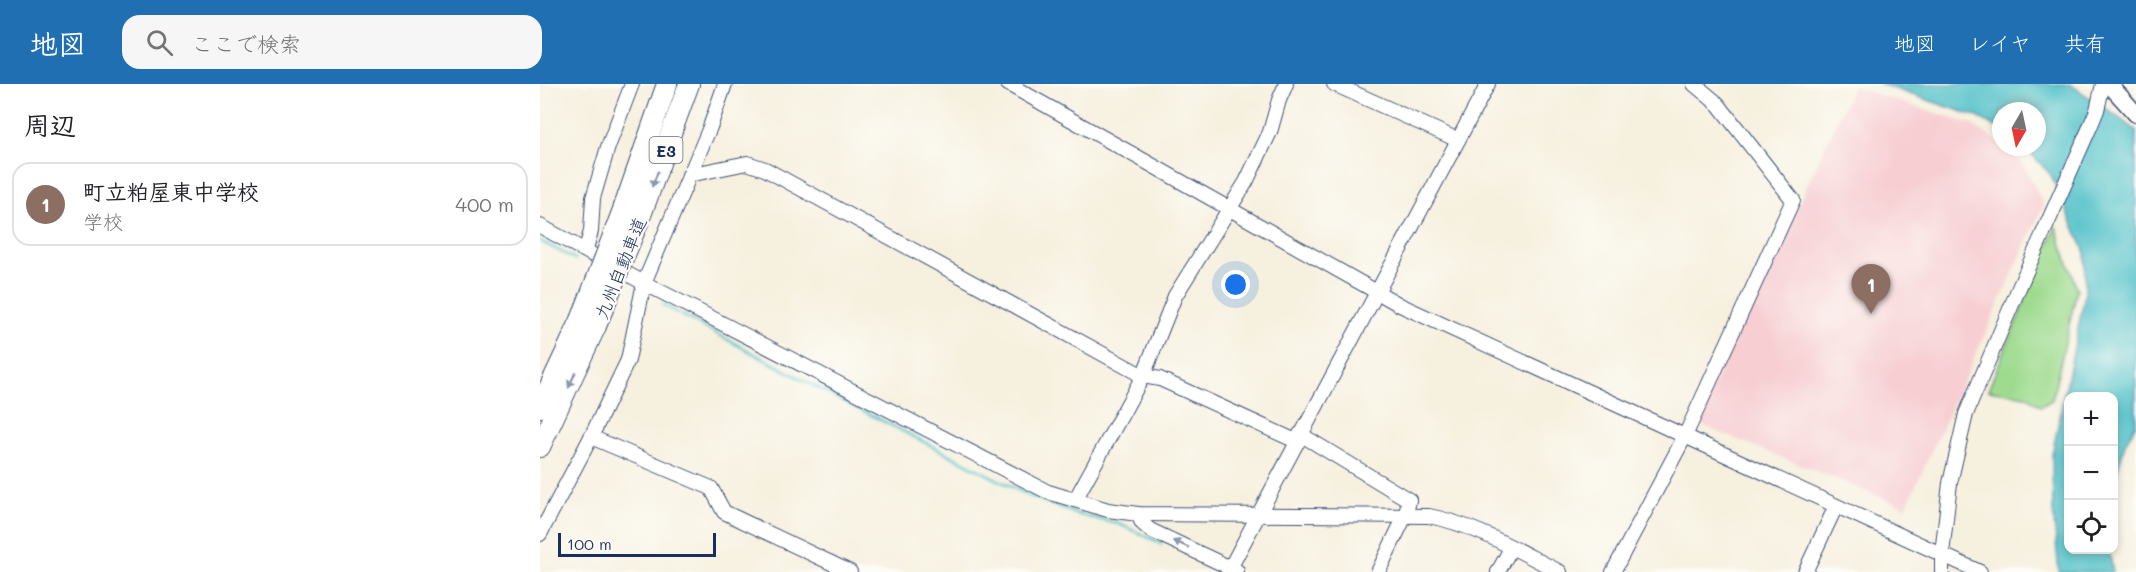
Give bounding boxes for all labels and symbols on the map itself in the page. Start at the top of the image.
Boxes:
north arrow [1992,102,2046,156]
road number: E3 [650,137,682,163]
one-way arrow [650,170,660,188]
street label: 九州自動車道 [589,213,651,323]
pin: 1 [1852,264,1890,314]
your location [1221,270,1250,299]
one-way arrow [568,371,577,388]
scale bar [558,530,716,558]
one-way arrow [1172,539,1190,549]

